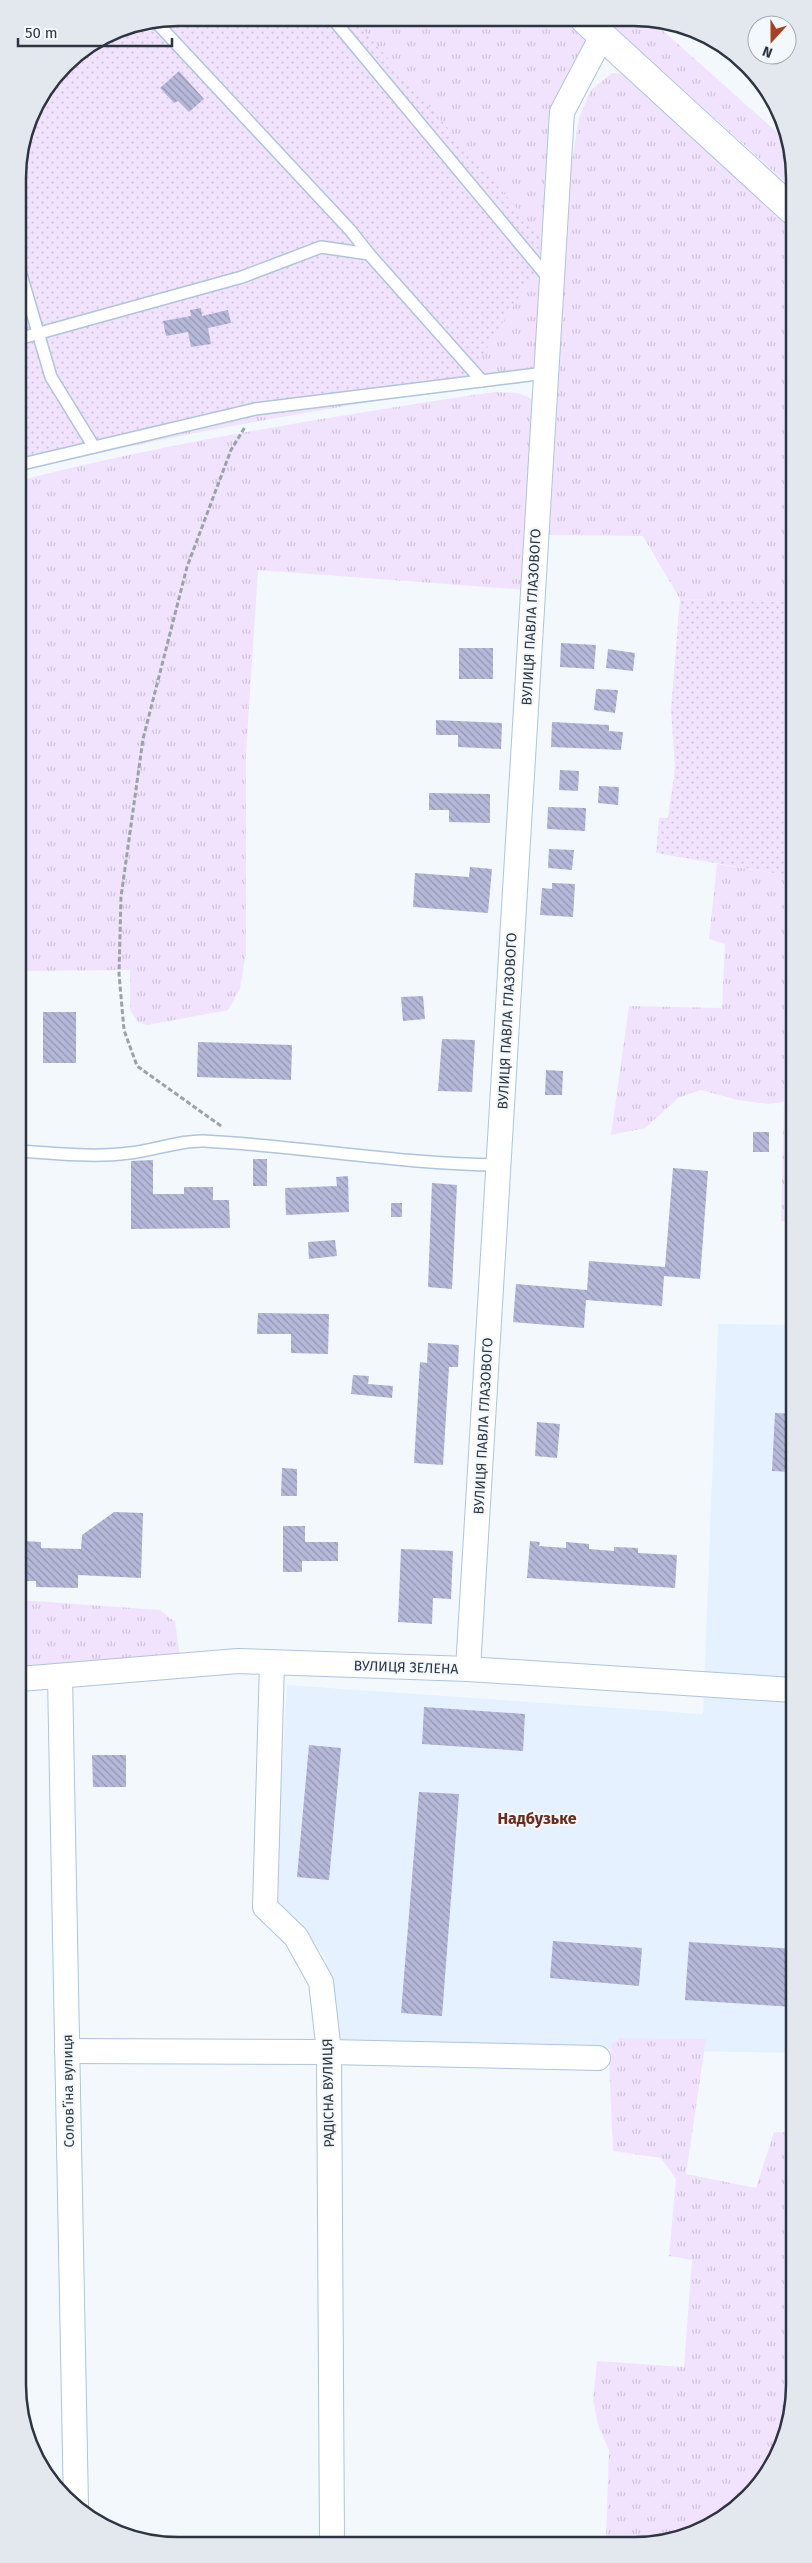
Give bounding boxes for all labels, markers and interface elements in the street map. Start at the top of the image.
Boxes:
scale bar [18,15,171,47]
north arrow [747,15,797,65]
text: 50 m [25,24,58,42]
text: N [760,42,775,61]
street label: ВУЛИЦЯ ПАВЛА ГЛАЗОВОГО [518,528,545,706]
street label: ВУЛИЦЯ ПАВЛА ГЛАЗОВОГО [494,932,521,1110]
street label: ВУЛИЦЯ ПАВЛА ГЛАЗОВОГО [470,1337,497,1515]
street label: ВУЛИЦЯ ЗЕЛЕНА [353,1657,459,1678]
district label: Надбузьке [497,1809,577,1828]
street label: Соловʼїна вулиця [59,2034,78,2148]
street label: РАДІСНА ВУЛИЦЯ [319,2038,338,2148]

